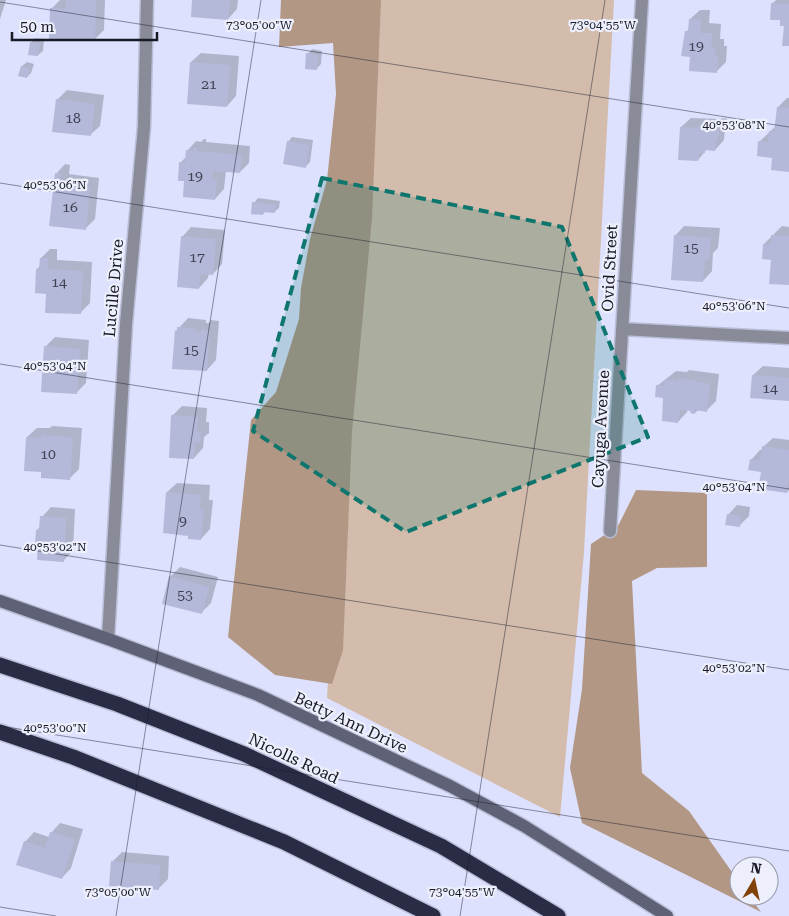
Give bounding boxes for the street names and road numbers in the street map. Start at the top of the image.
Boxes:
street label: Ovid Street [598,224,621,312]
street label: Lucille Drive [100,238,127,338]
street label: Cayuga Avenue [588,369,613,489]
street label: Betty Ann Drive [291,688,411,757]
street label: Nicolls Road [246,729,342,788]

